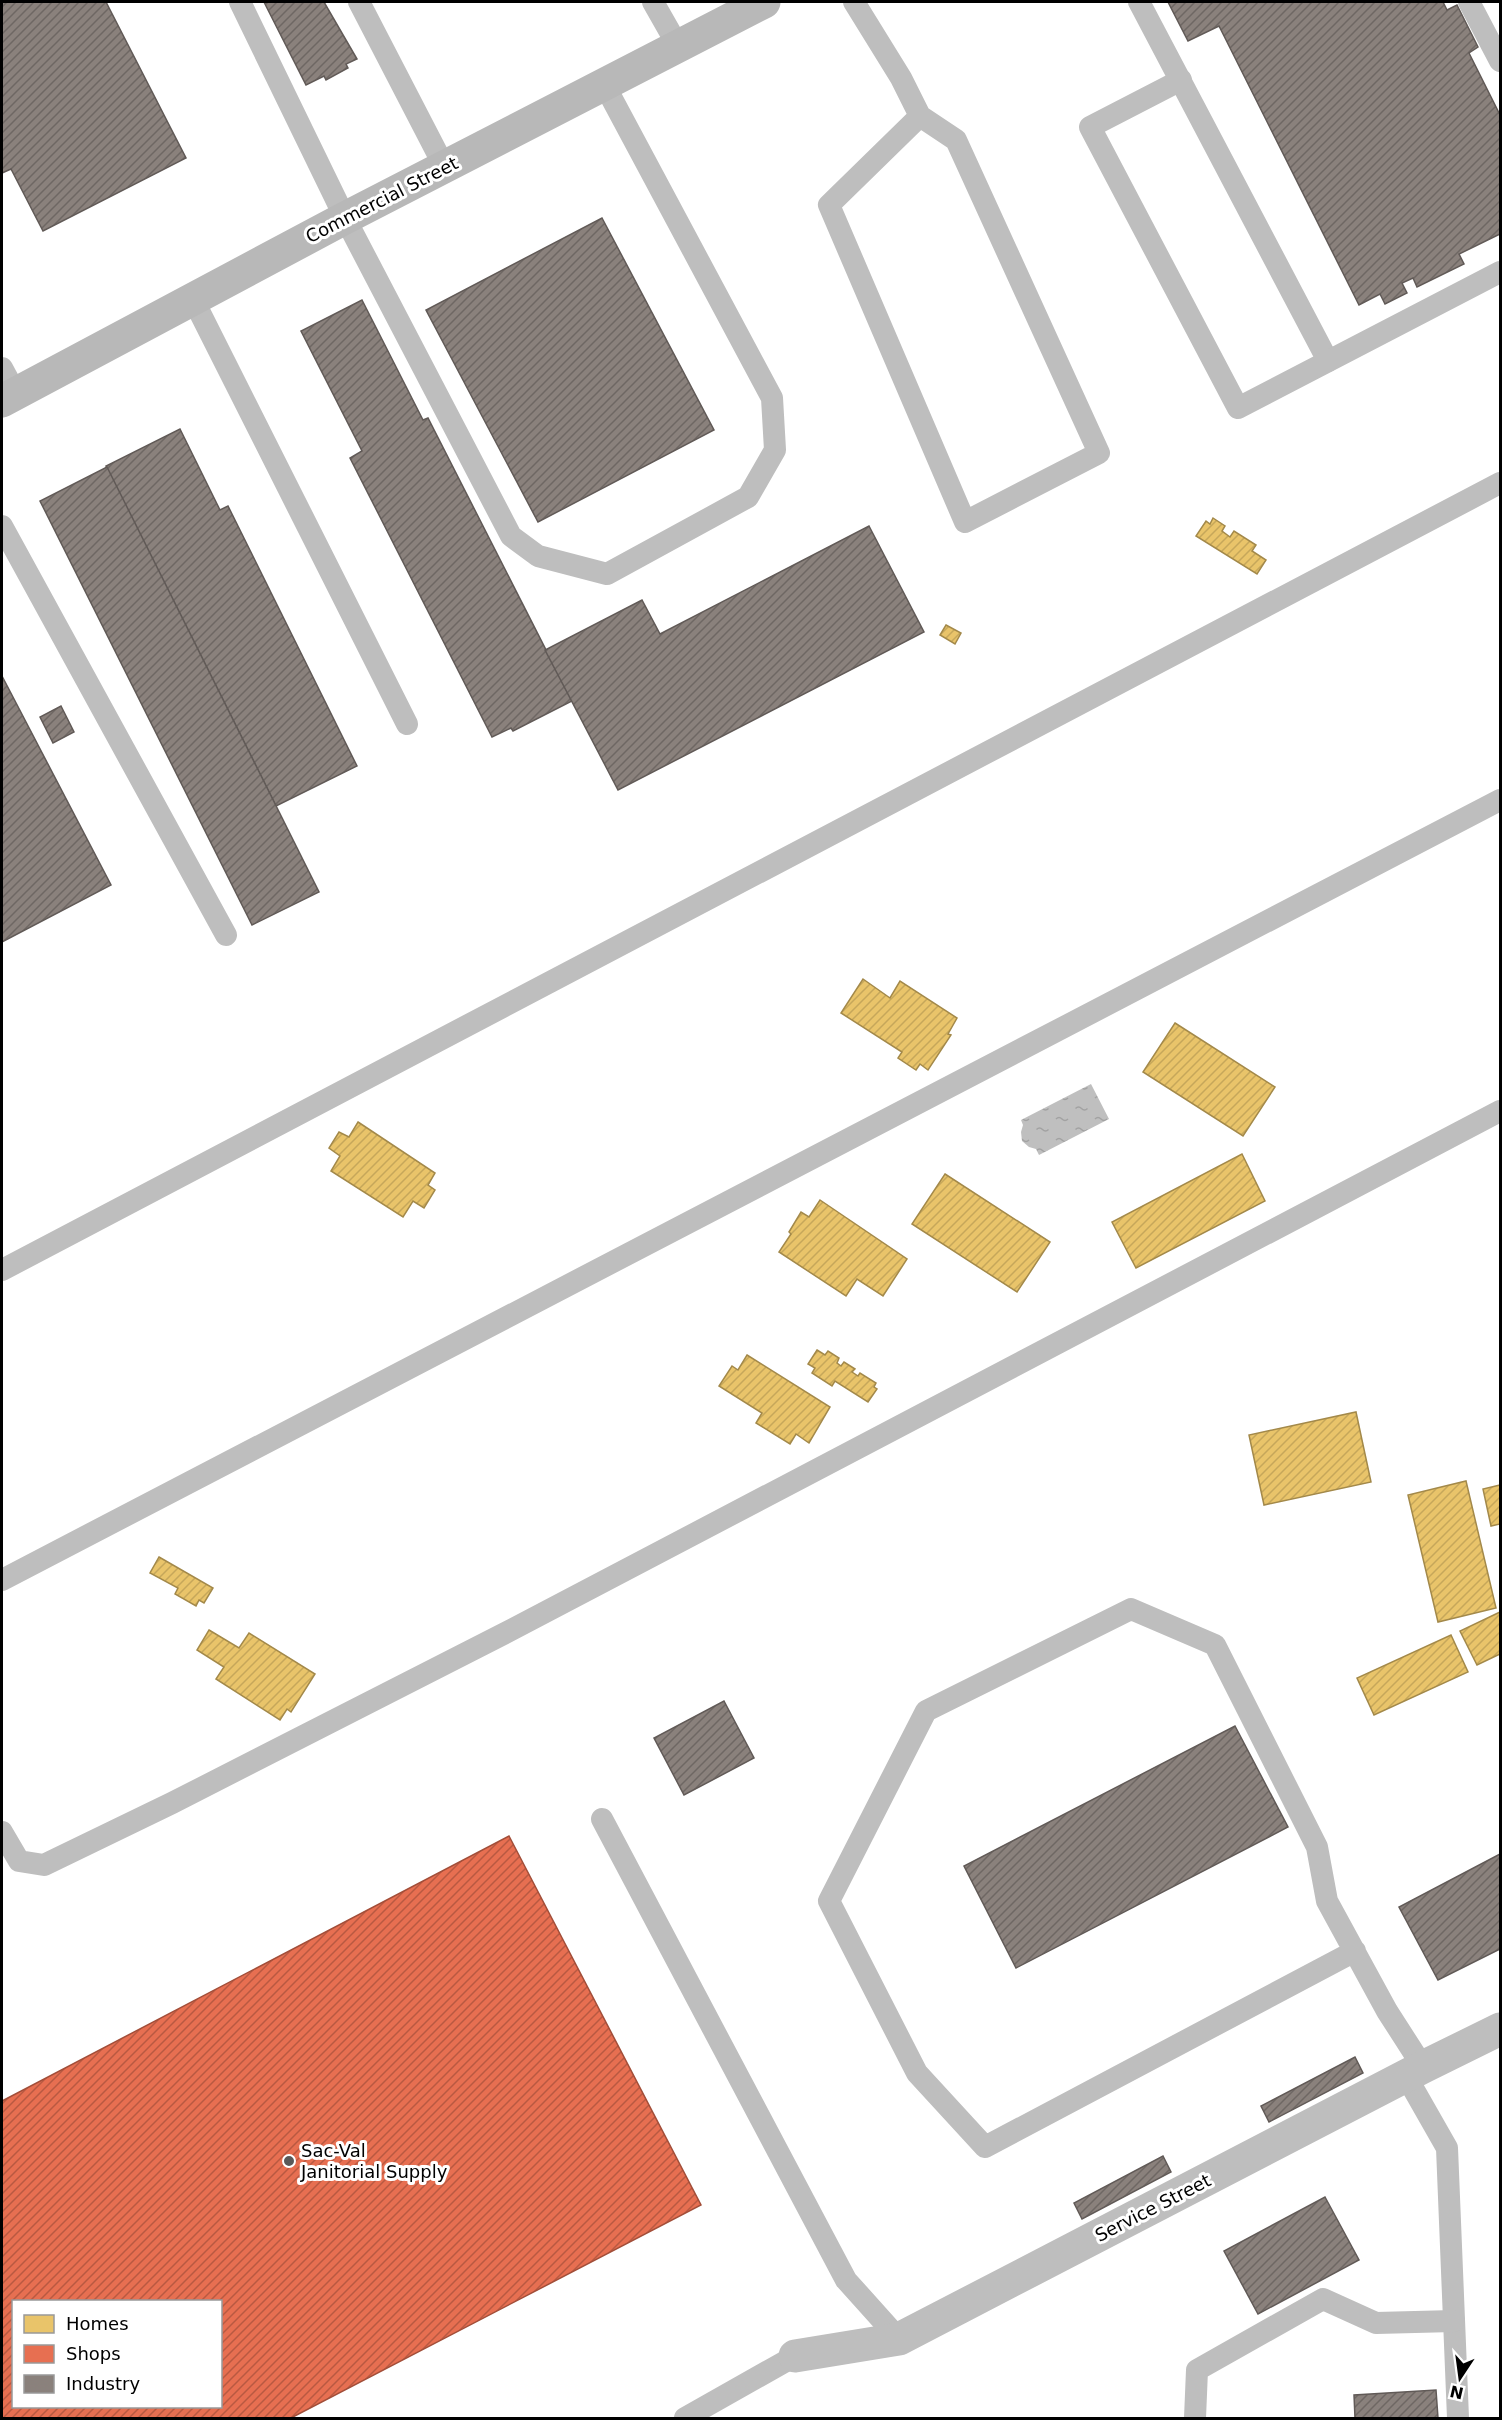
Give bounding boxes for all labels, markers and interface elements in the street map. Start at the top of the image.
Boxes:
street label: Commercial Street [302,152,461,247]
place label: Sac-Val Janitorial Supply [300,2140,448,2182]
marker: Sac-Val Janitorial Supply [282,2154,296,2168]
street label: Service Street [1091,2169,1214,2246]
legend [12,2300,222,2408]
text: Homes [66,2313,129,2334]
text: Shops [66,2343,121,2364]
north arrow [1430,2348,1490,2408]
text: Industry [66,2373,140,2394]
text: N [1448,2381,1465,2403]

